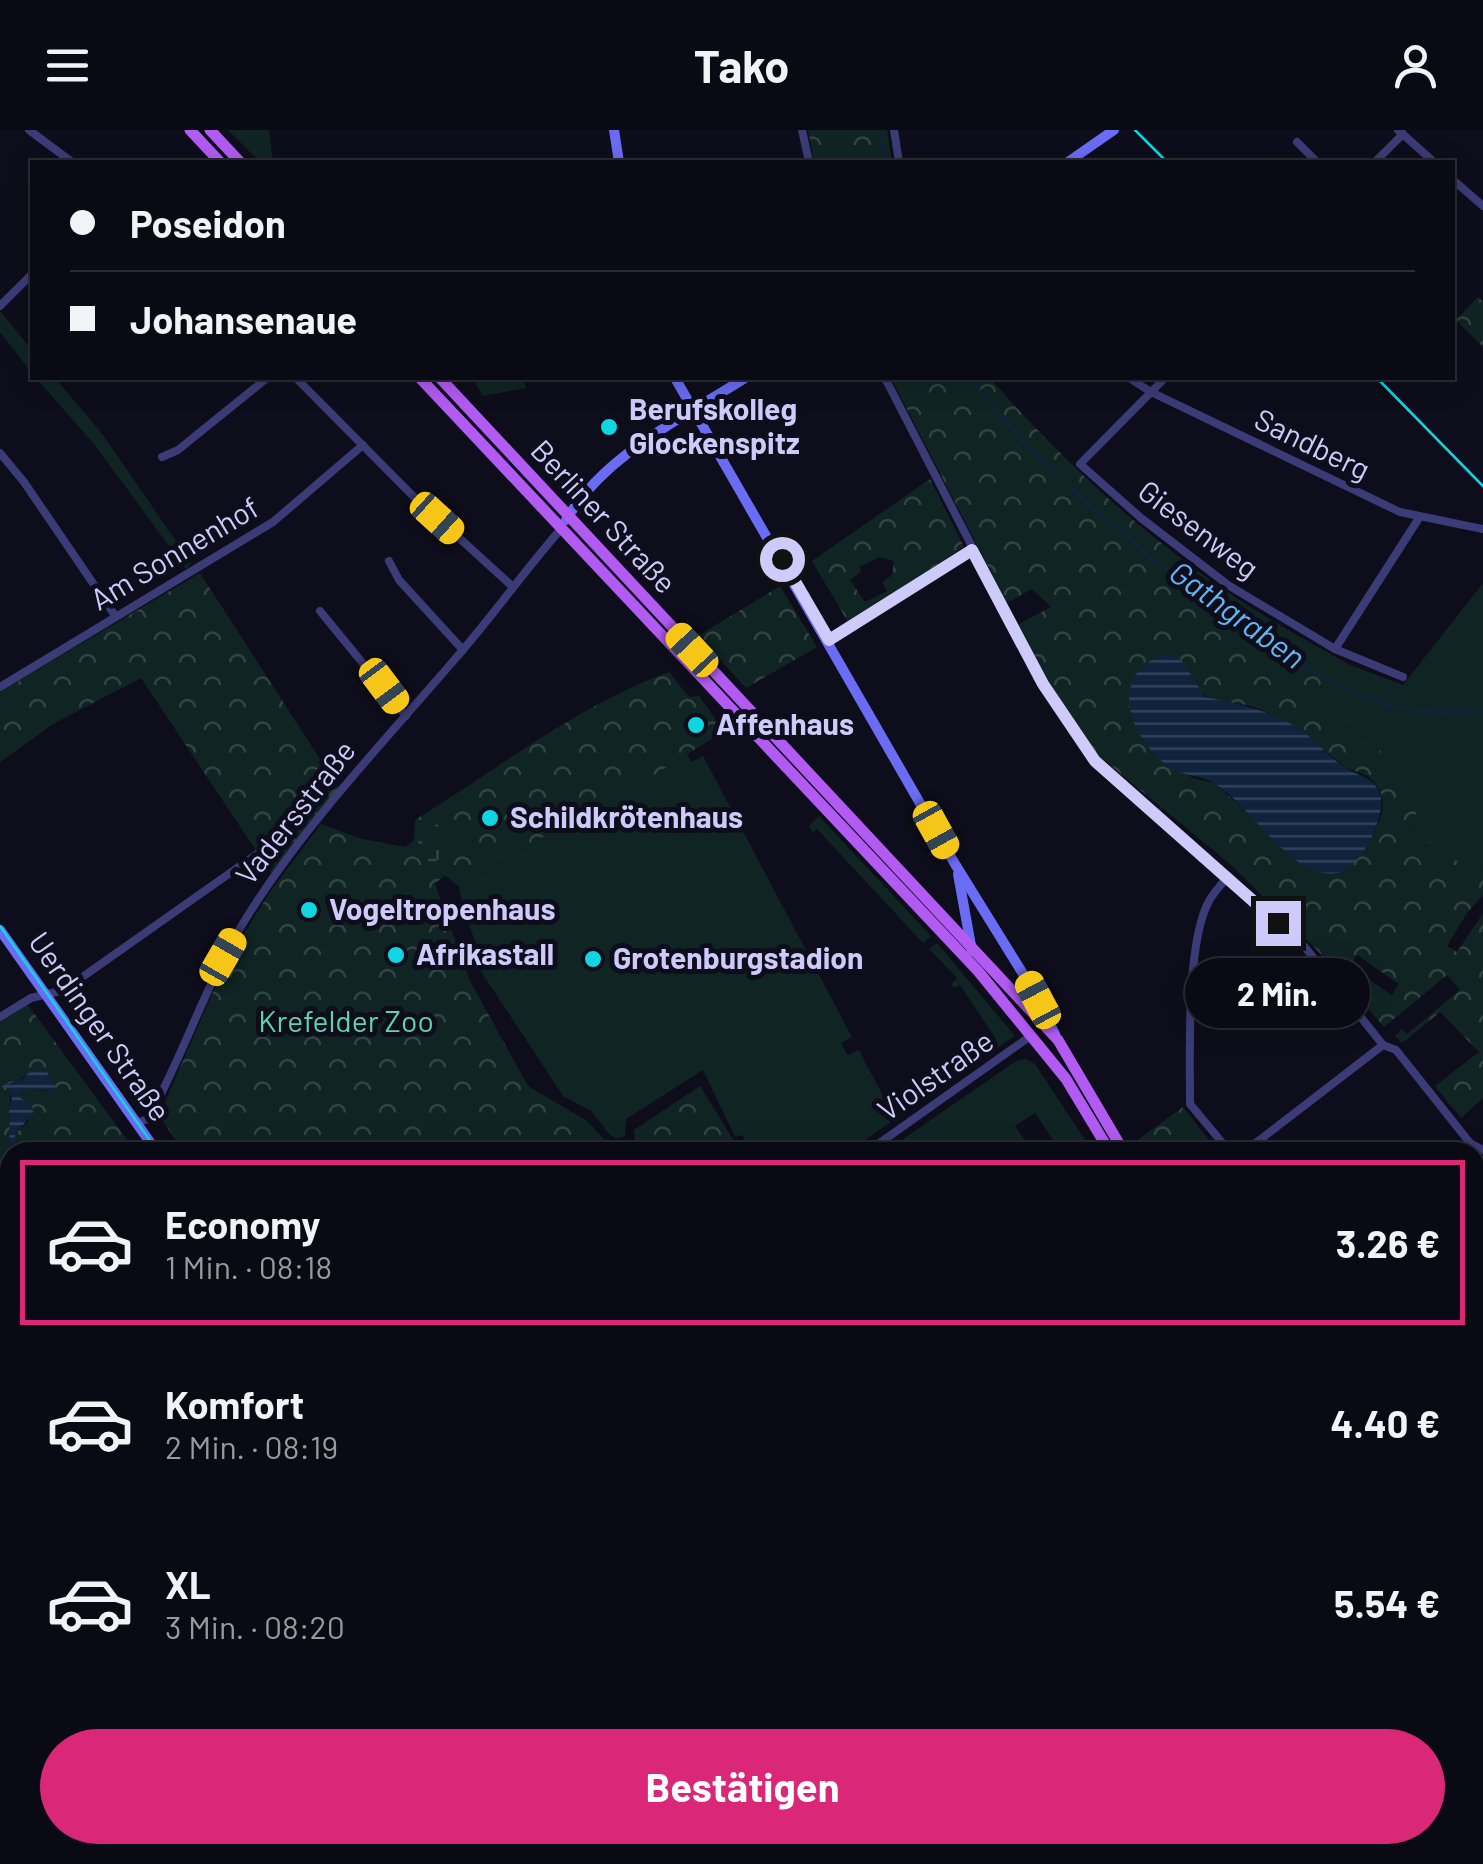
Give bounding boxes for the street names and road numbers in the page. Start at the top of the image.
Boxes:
street label: Sandberg [1249,400,1376,487]
street label: Berliner Straße [524,432,685,600]
street label: Giesenweg [1132,472,1266,585]
street label: Am Sonnenhof [83,488,265,617]
street label: Vadersstraße [227,733,362,891]
street label: Uerdinger Straße [22,924,179,1127]
street label: Violstraße [870,1022,1000,1127]

